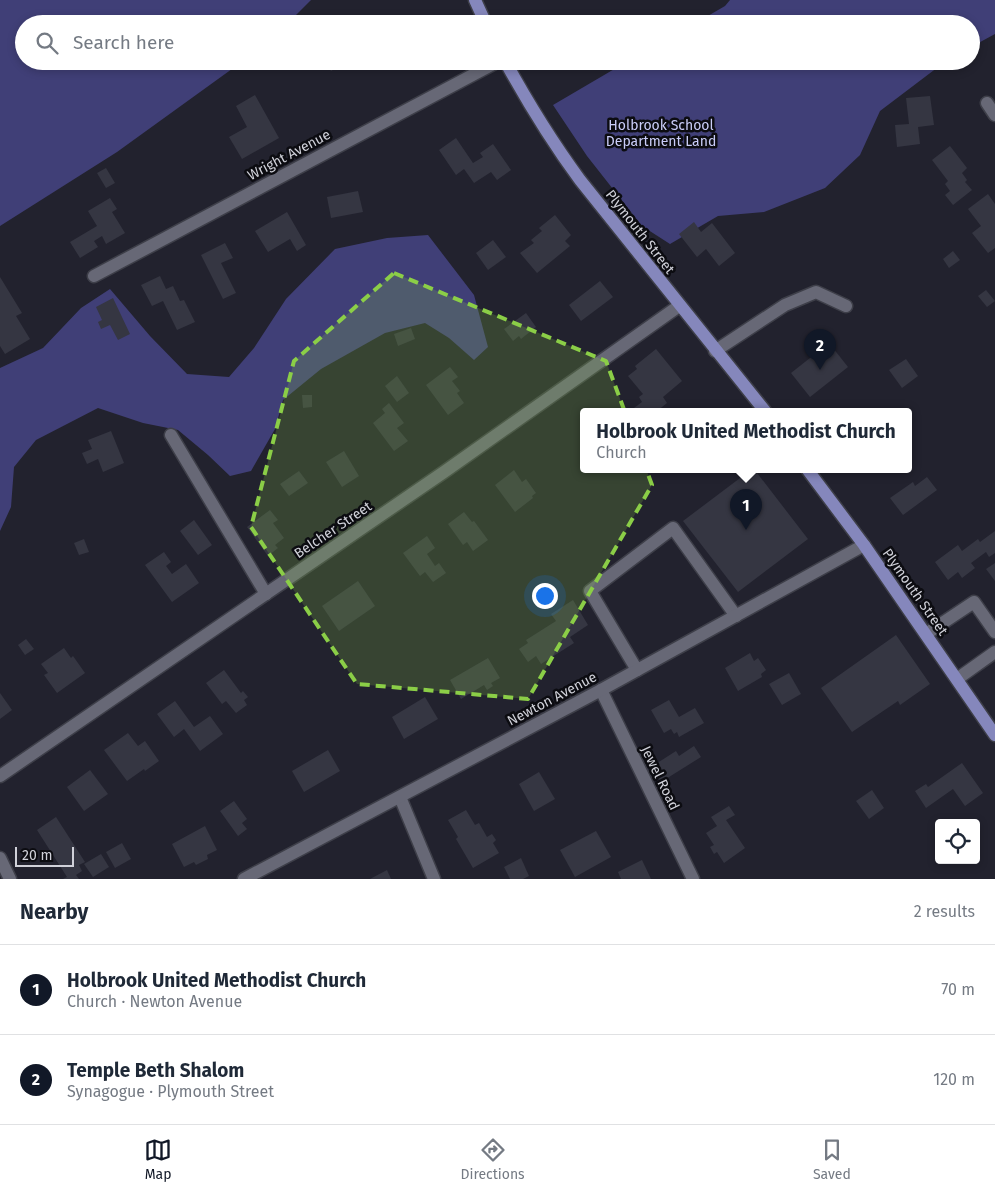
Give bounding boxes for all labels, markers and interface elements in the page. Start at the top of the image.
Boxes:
search box [15,15,980,70]
icon: search [33,29,61,57]
text: Search here [73,31,174,54]
park label: Holbrook School Department Land [606,117,716,150]
street label: Wright Avenue [245,126,333,184]
street label: Plymouth Street [602,187,679,278]
pin: 2 [804,329,836,370]
popup [580,408,912,473]
text: Holbrook United Methodist Church [596,420,896,443]
text: Church [596,443,647,462]
pin: 1 [730,489,762,530]
street label: Belcher Street [291,497,376,562]
street label: Plymouth Street [879,545,952,639]
your location [532,583,558,609]
street label: Newton Avenue [504,668,600,730]
street label: Jewel Road [637,743,683,813]
map controls [935,819,980,864]
button: locate [935,819,980,864]
scale bar [15,844,74,867]
text: 20 m [22,847,52,864]
text: Nearby [20,899,88,925]
text: 2 results [914,902,975,921]
text: Holbrook United Methodist Church [67,969,366,992]
text: 1 [32,980,40,999]
text: 70 m [941,980,975,999]
text: Church · Newton Avenue [67,992,242,1011]
text: Temple Beth Shalom [67,1059,244,1082]
text: 2 [32,1070,40,1089]
text: 120 m [933,1070,975,1089]
text: Synagogue · Plymouth Street [67,1082,274,1101]
tab: Map [144,1136,172,1183]
tab: Directions [460,1136,525,1183]
tab: Saved [813,1136,851,1183]

